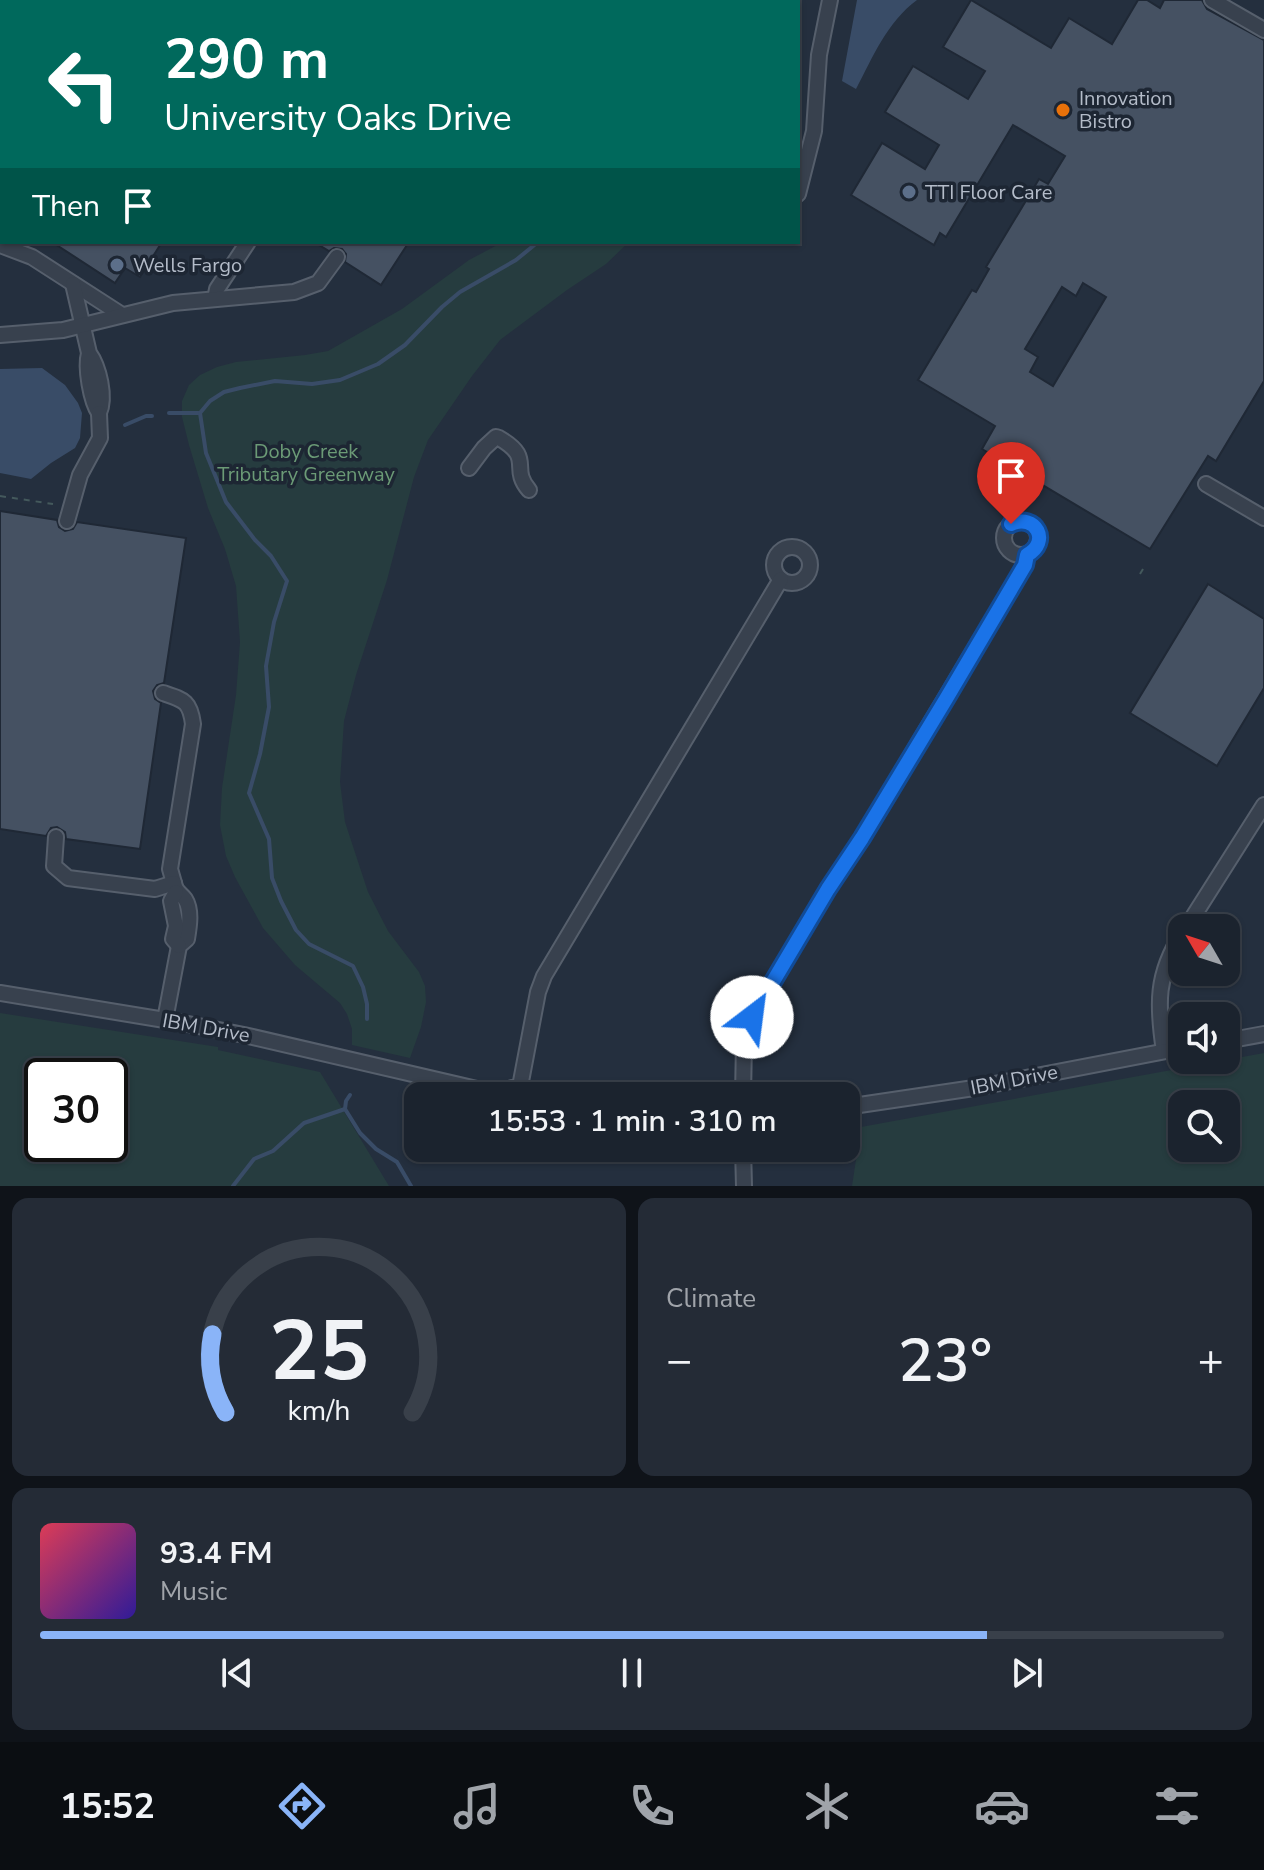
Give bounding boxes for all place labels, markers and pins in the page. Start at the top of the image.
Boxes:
place label: Innovation Bistro [1079,85,1173,135]
marker: Innovation Bistro [1054,101,1072,119]
place label: TTI Floor Care [925,179,1052,206]
marker: TTI Floor Care [900,183,918,201]
place label: Wells Fargo [133,252,242,279]
marker: Wells Fargo [108,256,126,274]
pin [977,442,1045,524]

